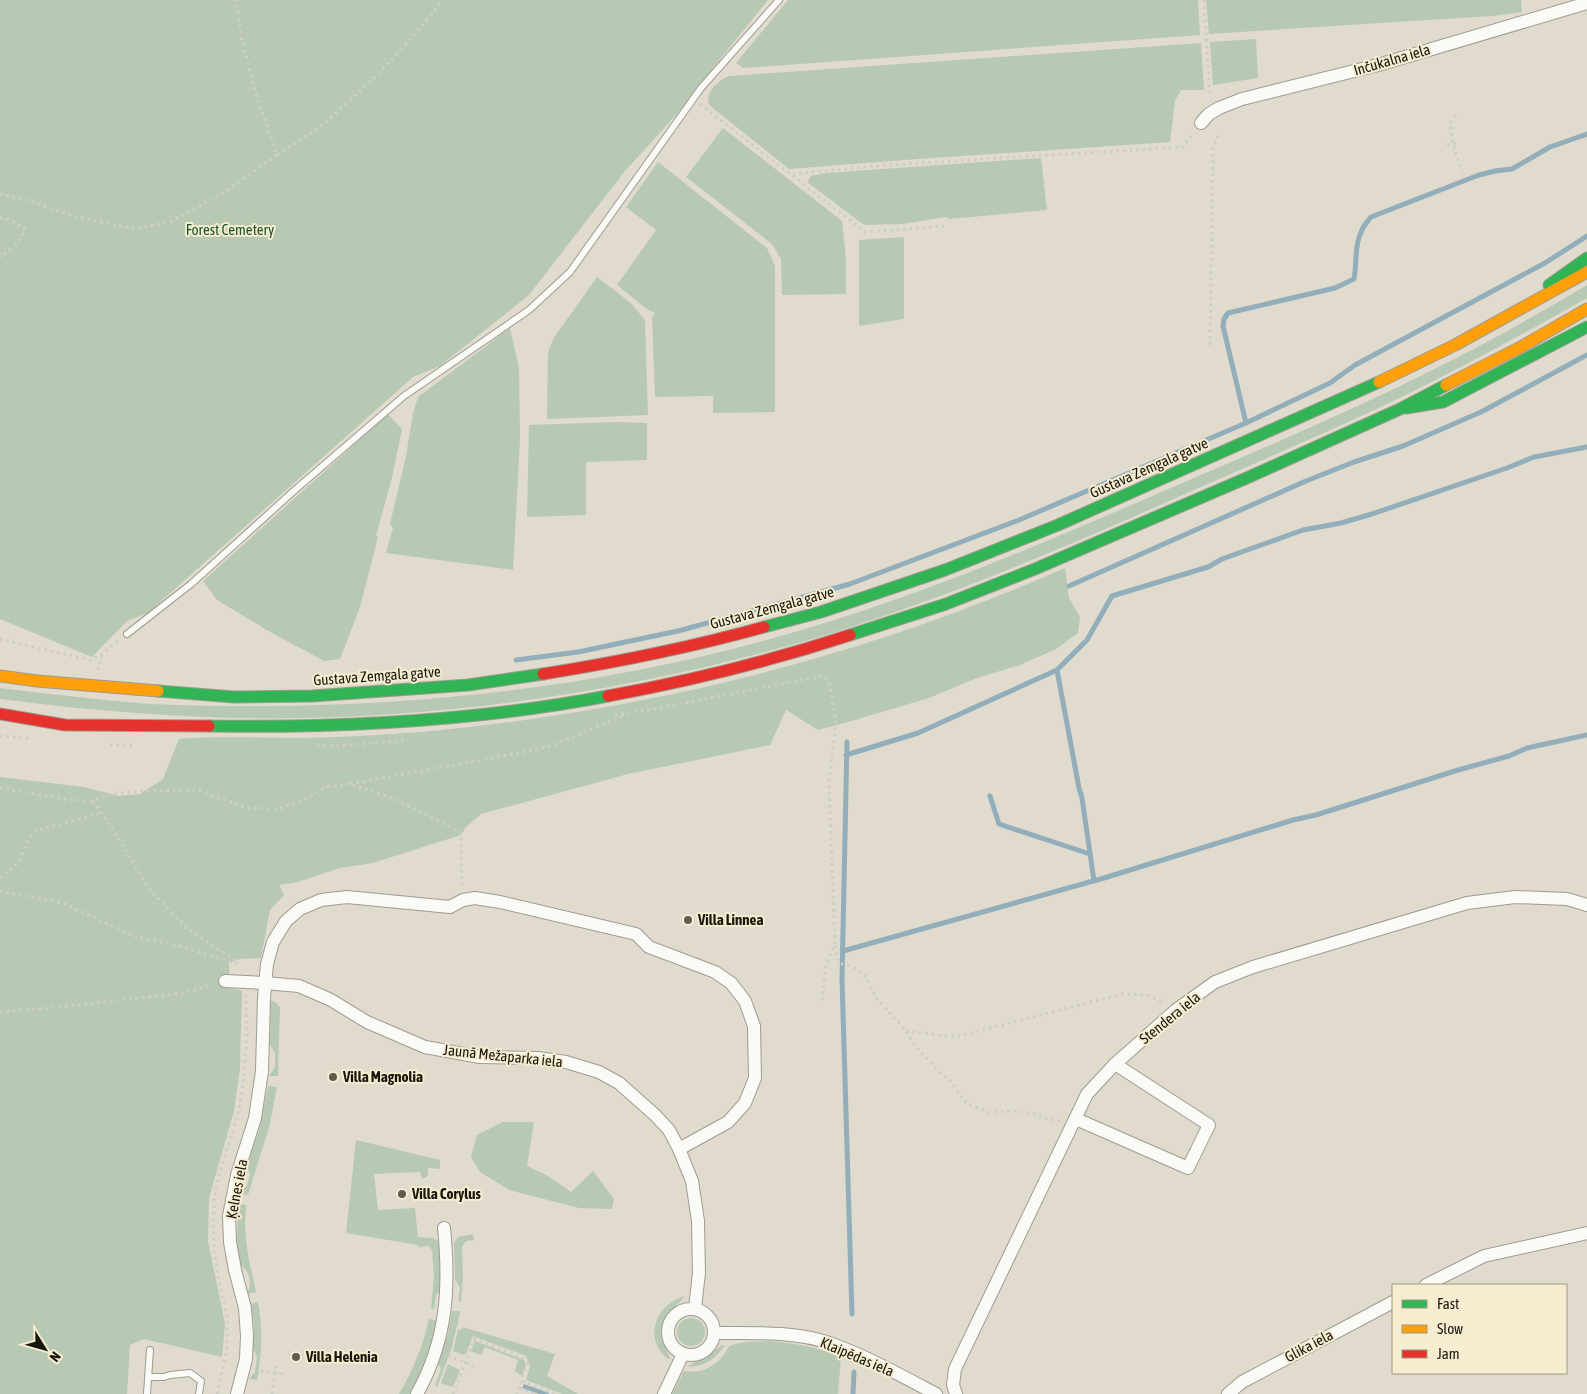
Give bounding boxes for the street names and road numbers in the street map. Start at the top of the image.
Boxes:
street label: Inčukalna iela [1352,40,1432,79]
street label: Gustava Zemgala gatve [1087,434,1211,501]
street label: Gustava Zemgala gatve [708,583,836,632]
street label: Gustava Zemgala gatve [313,663,441,688]
street label: Stendera iela [1136,988,1203,1047]
street label: Jaunā Mežaparka iela [443,1041,564,1070]
street label: Ķelnes iela [222,1158,251,1220]
street label: Glika iela [1282,1326,1336,1365]
street label: Klaipēdas iela [818,1333,897,1380]

